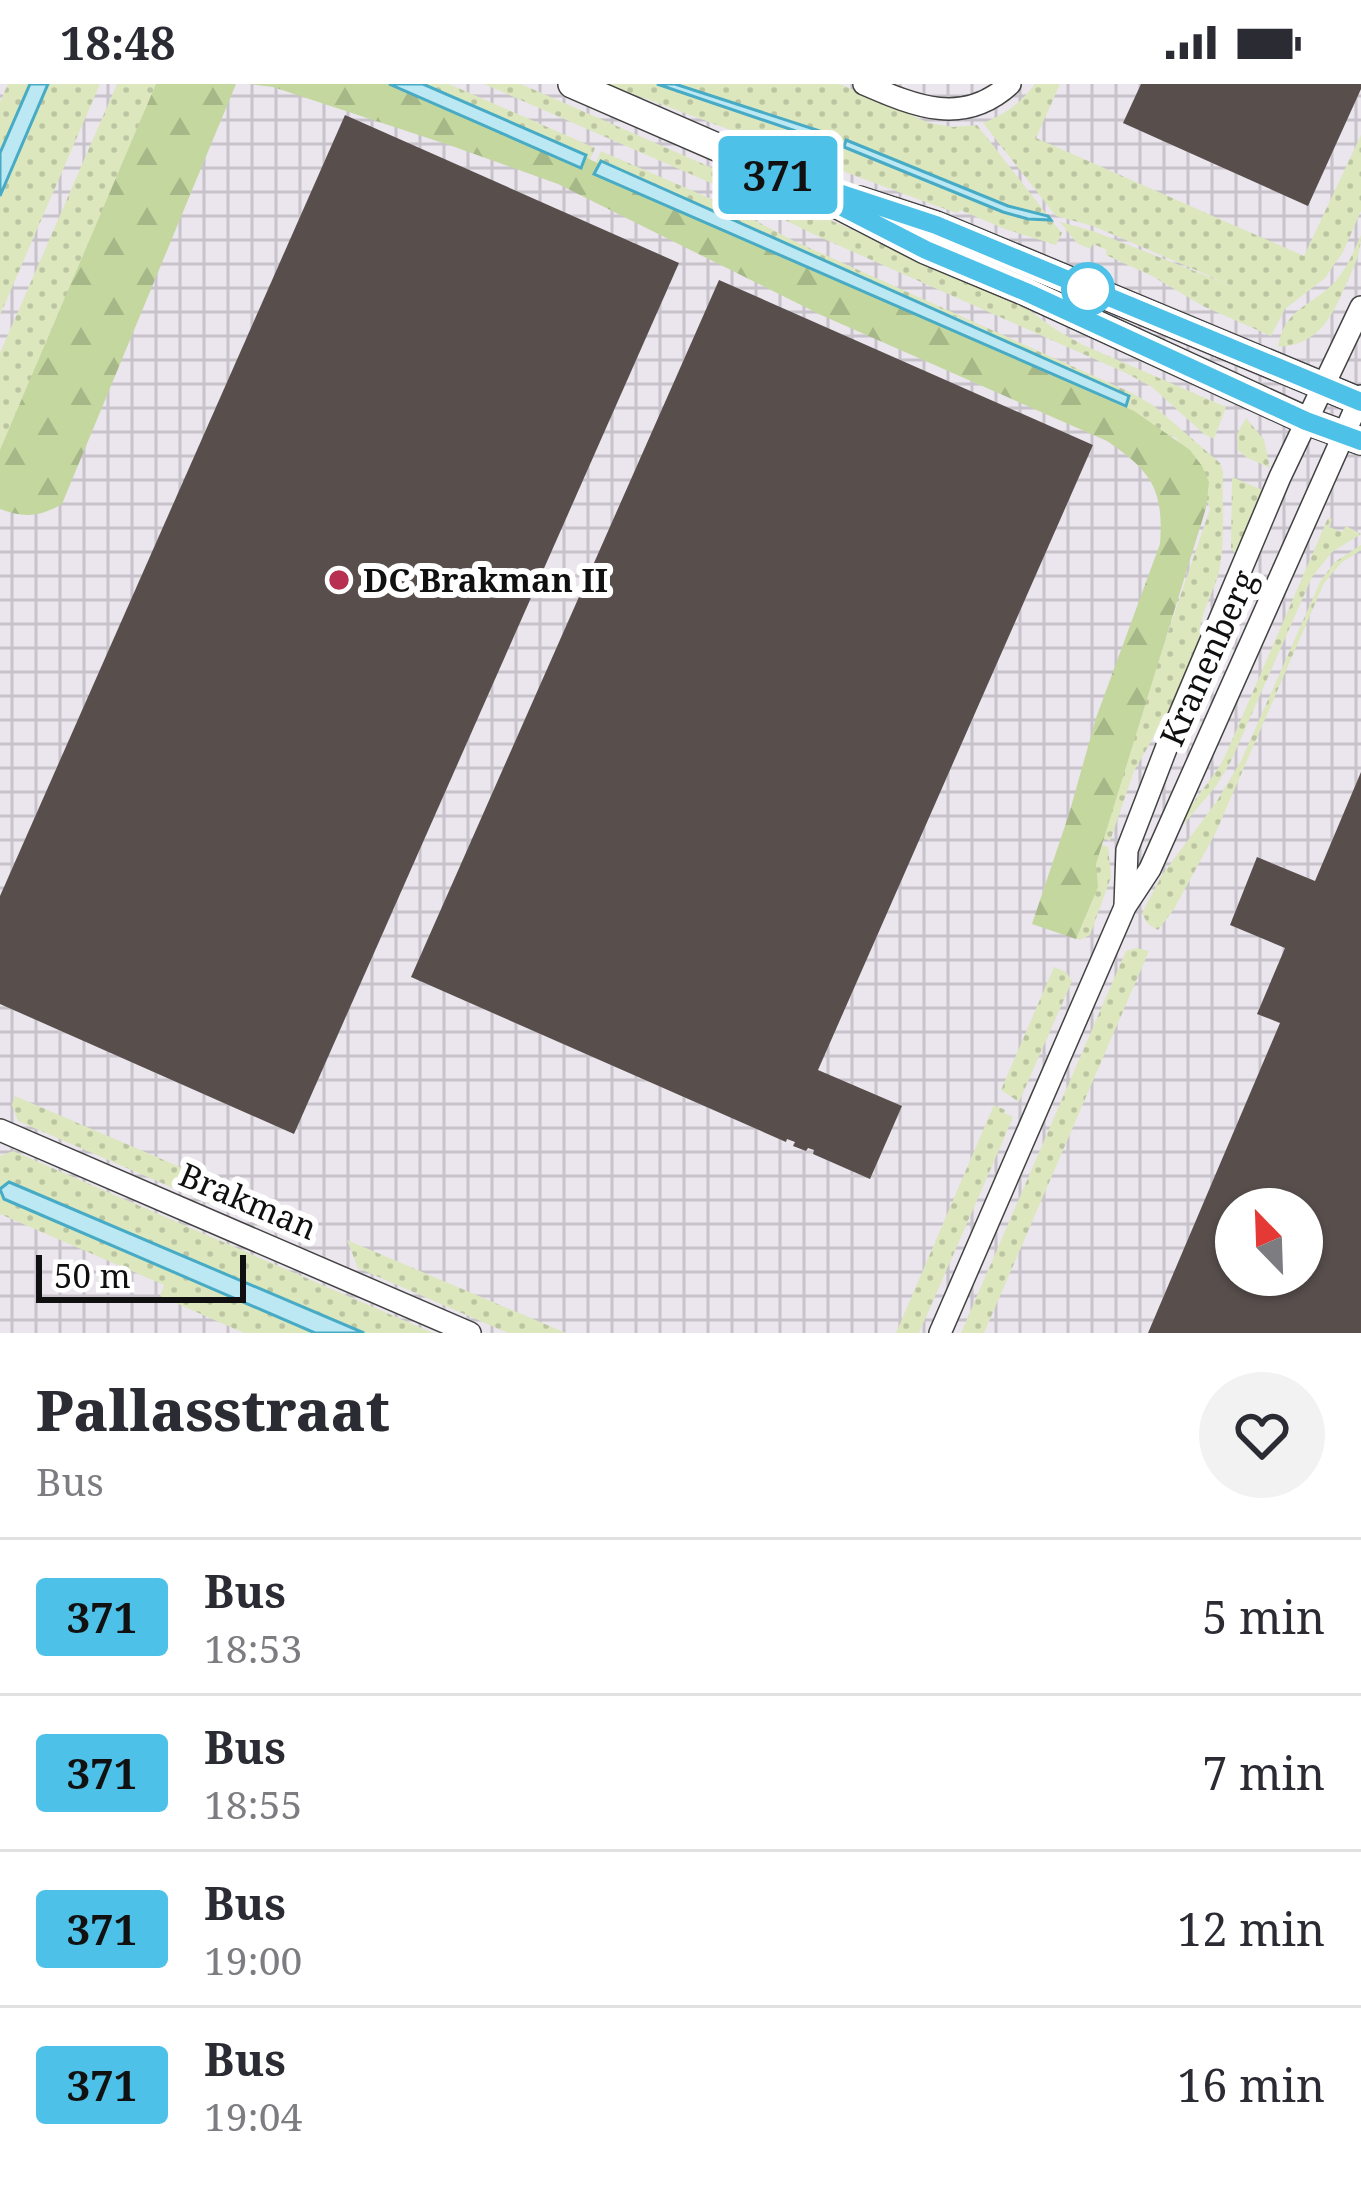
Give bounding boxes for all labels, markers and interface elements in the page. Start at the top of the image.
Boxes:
text: 18:48 [60,12,175,73]
line badge: 371 [709,136,847,214]
text: 371 [742,146,814,203]
unlabelled marker [1063,264,1113,314]
place label: DC Brakman II [363,557,608,602]
street label: Kranenberg [1149,563,1266,753]
marker: DC Brakman II [326,567,352,593]
street label: Brakman [172,1151,324,1250]
north arrow [1215,1188,1323,1296]
map controls [1215,1188,1323,1296]
scale bar [36,1249,246,1302]
text: 50 m [54,1253,131,1298]
text: Pallasstraat [36,1370,390,1448]
button: heart [1199,1372,1325,1498]
text: Bus [36,1454,104,1507]
text: Bus [204,1560,286,1621]
text: 5 min [1202,1586,1325,1647]
text: 371 [66,1588,138,1645]
text: 18:53 [204,1621,302,1674]
text: Bus [204,1716,286,1777]
text: 7 min [1202,1742,1325,1803]
text: 371 [66,1744,138,1801]
text: 18:55 [204,1777,302,1830]
text: Bus [204,1872,286,1933]
text: 12 min [1177,1898,1325,1959]
text: 371 [66,1900,138,1957]
text: 19:00 [204,1933,302,1986]
text: Bus [204,2028,286,2089]
text: 16 min [1177,2054,1325,2115]
text: 371 [66,2056,138,2113]
text: 19:04 [204,2089,302,2142]

